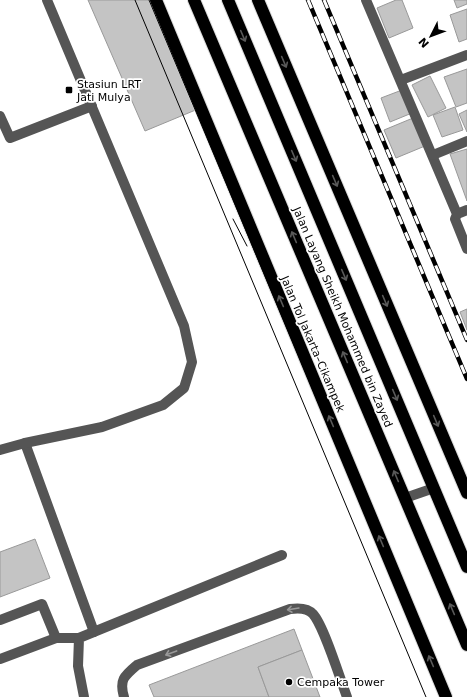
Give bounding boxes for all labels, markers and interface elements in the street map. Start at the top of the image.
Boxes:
north arrow [411,16,451,56]
one-way arrow [240,29,247,41]
text: N [416,35,432,50]
one-way arrow [281,55,288,67]
place label: Stasiun LRT Jati Mulya [76,78,141,104]
marker: Stasiun LRT Jati Mulya [64,85,74,95]
one-way arrow [290,149,298,161]
one-way arrow [331,175,339,187]
street label: Jalan Layang Sheikh Mohammed bin Zayed [290,204,395,429]
one-way arrow [290,232,298,244]
one-way arrow [341,269,348,281]
street label: Jalan Tol Jakarta–Cikampek [277,273,347,415]
one-way arrow [277,295,284,307]
one-way arrow [382,295,390,307]
one-way arrow [341,351,349,363]
one-way arrow [391,389,399,401]
one-way arrow [433,414,440,426]
one-way arrow [327,415,334,427]
one-way arrow [392,471,399,483]
one-way arrow [377,535,384,547]
one-way arrow [448,604,455,616]
one-way arrow [287,605,300,613]
one-way arrow [165,649,177,657]
one-way arrow [427,655,434,667]
place label: Cempaka Tower [297,676,385,689]
marker: Cempaka Tower [284,677,294,687]

